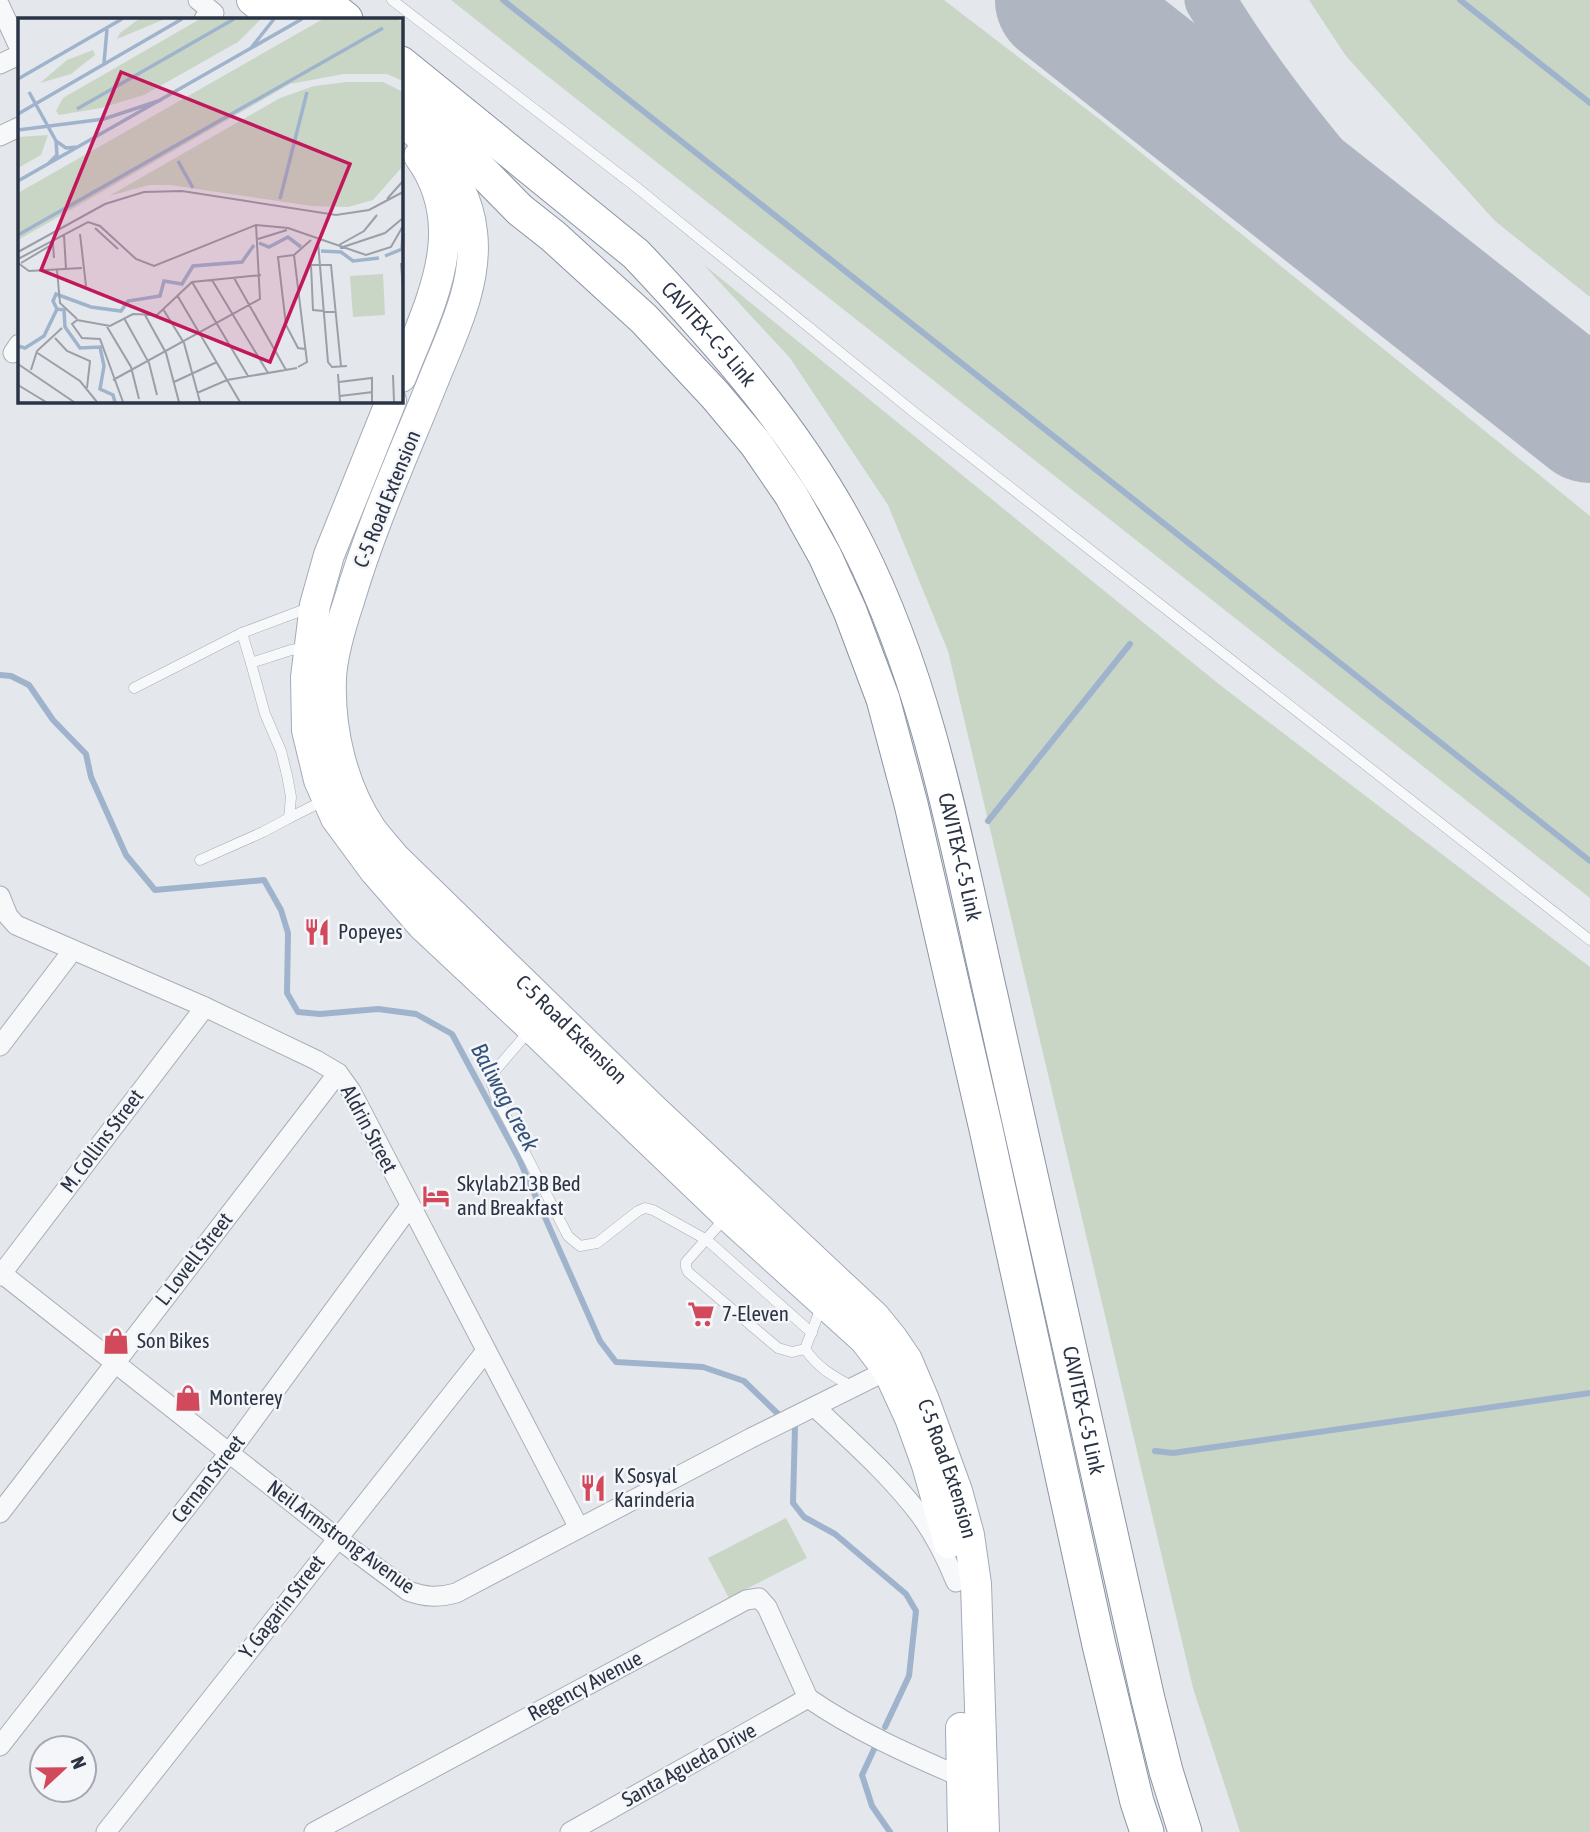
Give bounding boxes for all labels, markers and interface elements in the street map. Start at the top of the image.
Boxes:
inset map [18,18,402,402]
street label: CAVITEX–C-5 Link [657,276,761,391]
street label: C-5 Road Extension [348,427,424,571]
street label: CAVITEX–C-5 Link [934,790,987,923]
restaurant icon: Popeyes [302,917,332,947]
place label: Popeyes [338,919,403,943]
street label: C-5 Road Extension [511,969,633,1088]
water label: Baliwag Creek [466,1039,545,1156]
street label: Aldrin Street [337,1081,403,1176]
street label: M. Collins Street [55,1084,148,1197]
place label: Skylab213B Bed and Breakfast [457,1171,581,1219]
hotel icon: Skylab213B Bed and Breakfast [421,1181,451,1211]
street label: L. Lovell Street [150,1207,237,1309]
supermarket icon: 7-Eleven [686,1299,716,1329]
place label: 7-Eleven [722,1301,789,1325]
shop icon: Son Bikes [101,1326,131,1356]
place label: Son Bikes [137,1328,209,1352]
street label: CAVITEX–C-5 Link [1059,1344,1110,1477]
shop icon: Monterey [173,1383,203,1413]
place label: Monterey [209,1385,283,1409]
street label: C-5 Road Extension [914,1395,982,1541]
street label: Cernan Street [166,1430,249,1527]
place label: K Sosyal Karinderia [614,1463,695,1511]
restaurant icon: K Sosyal Karinderia [578,1473,608,1503]
street label: Neil Armstrong Avenue [263,1475,420,1598]
street label: Y. Gagarin Street [233,1550,329,1663]
street label: Regency Avenue [523,1645,646,1725]
street label: Santa Agueda Drive [617,1717,760,1811]
north arrow [28,1734,98,1804]
text: N [66,1753,91,1772]

